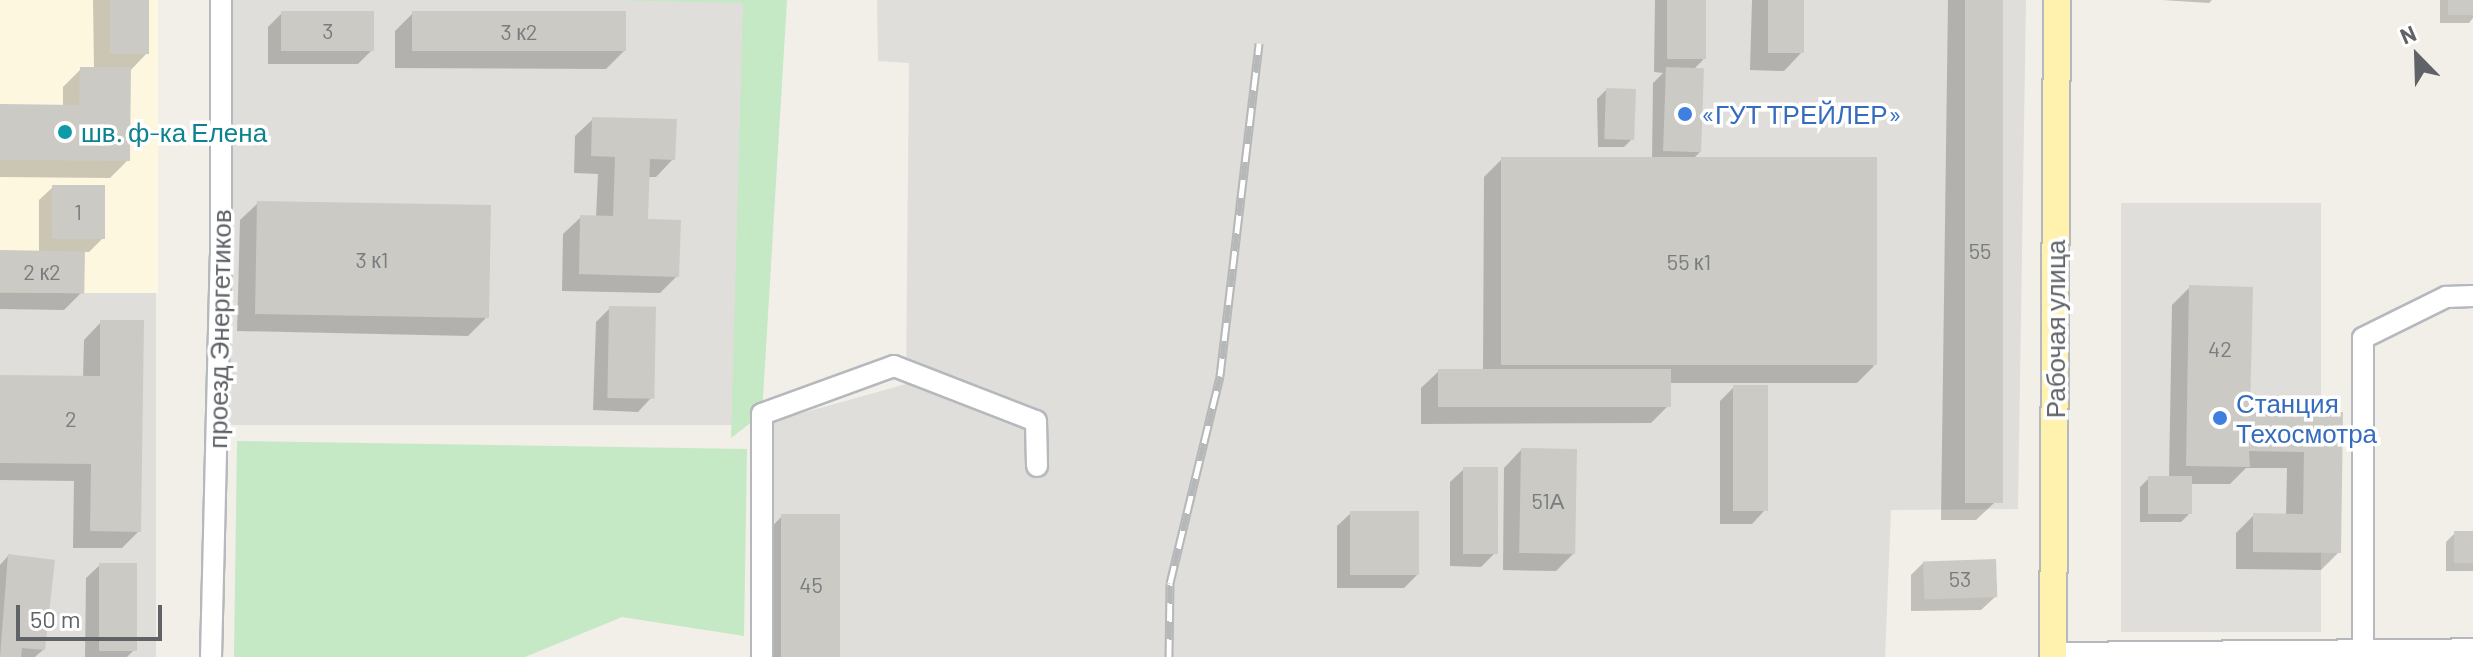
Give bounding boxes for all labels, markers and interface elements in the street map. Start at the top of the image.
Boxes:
north arrow [2377,16,2457,96]
house number: 3 [322,18,334,44]
house number: 3 к2 [500,19,538,45]
text: N [2396,19,2419,49]
place label: «ГУТ ТРЕЙЛЕР» [1701,98,1902,130]
marker: «ГУТ ТРЕЙЛЕР» [1676,105,1694,123]
place label: шв. ф-ка Елена [81,116,267,148]
marker: шв. ф-ка Елена [56,123,74,141]
house number: 1 [74,199,82,225]
street label: проезд Энергетиков [201,209,237,449]
house number: 55 [1969,238,1991,264]
street label: Рабочая улица [2039,240,2071,418]
house number: 3 к1 [355,247,389,273]
house number: 55 к1 [1667,249,1711,275]
house number: 2 к2 [23,259,61,285]
house number: 42 [2208,336,2232,362]
place label: Станция Техосмотра [2236,387,2377,448]
house number: 2 [65,406,77,432]
marker: Станция Техосмотра [2211,409,2229,427]
house number: 51А [1531,488,1565,514]
house number: 53 [1949,566,1971,592]
house number: 45 [799,572,823,598]
scale bar [20,589,166,639]
text: 50 m [30,604,81,633]

